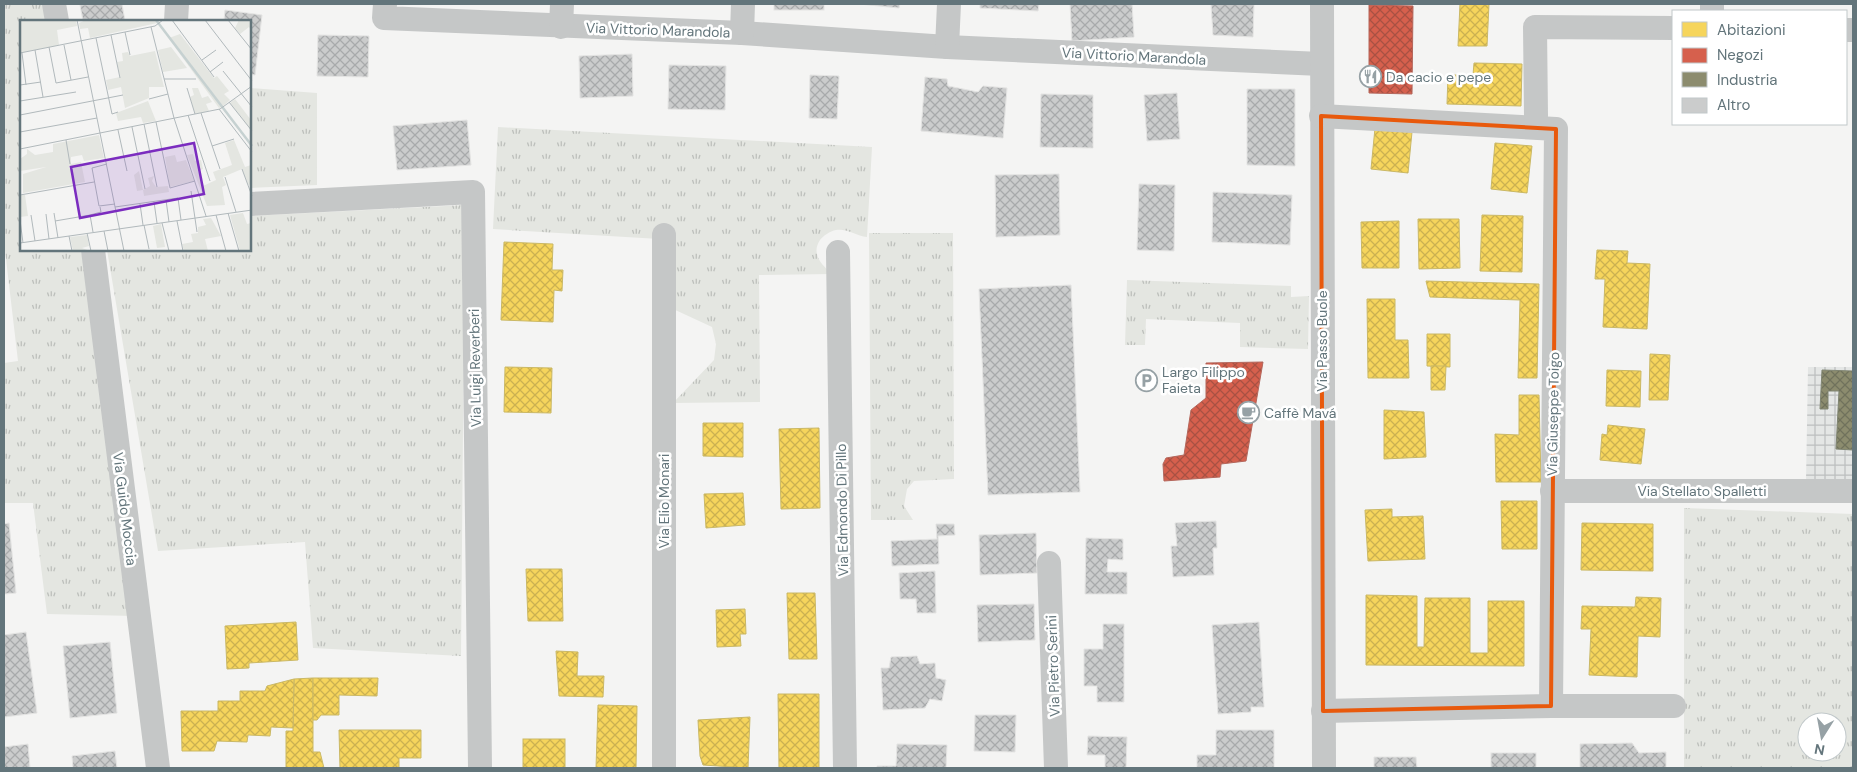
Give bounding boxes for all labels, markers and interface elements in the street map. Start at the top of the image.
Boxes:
legend [1672,10,1847,125]
street label: Via Vittorio Marandola [585,18,731,42]
inset map [20,20,251,251]
text: Abitazioni [1717,20,1786,40]
street label: Via Vittorio Marandola [1061,43,1207,69]
text: Negozi [1717,45,1763,65]
restaurant icon: Da cacio e pepe [1358,65,1382,89]
place label: Da cacio e pepe [1386,68,1491,86]
text: Industria [1717,70,1778,90]
text: Altro [1717,95,1750,115]
street label: Via Passo Buole [1313,290,1331,392]
street label: Via Luigi Reverberi [465,308,485,428]
street label: Via Giuseppe Toigo [1543,352,1563,476]
place label: Largo Filippo Faieta [1162,363,1245,397]
parking icon: Largo Filippo Faieta [1134,368,1158,392]
cafe icon: Caffè Mavá [1236,401,1260,425]
place label: Caffè Mavá [1264,404,1336,422]
street label: Via Edmondo Di Pillo [832,443,852,577]
street label: Via Guido Moccia [109,451,141,567]
street label: Via Elio Monari [655,454,673,548]
street label: Via Stellato Spalletti [1637,482,1767,500]
street label: Via Pietro Serini [1042,615,1064,717]
north arrow [1797,712,1847,762]
text: N [1813,740,1826,760]

